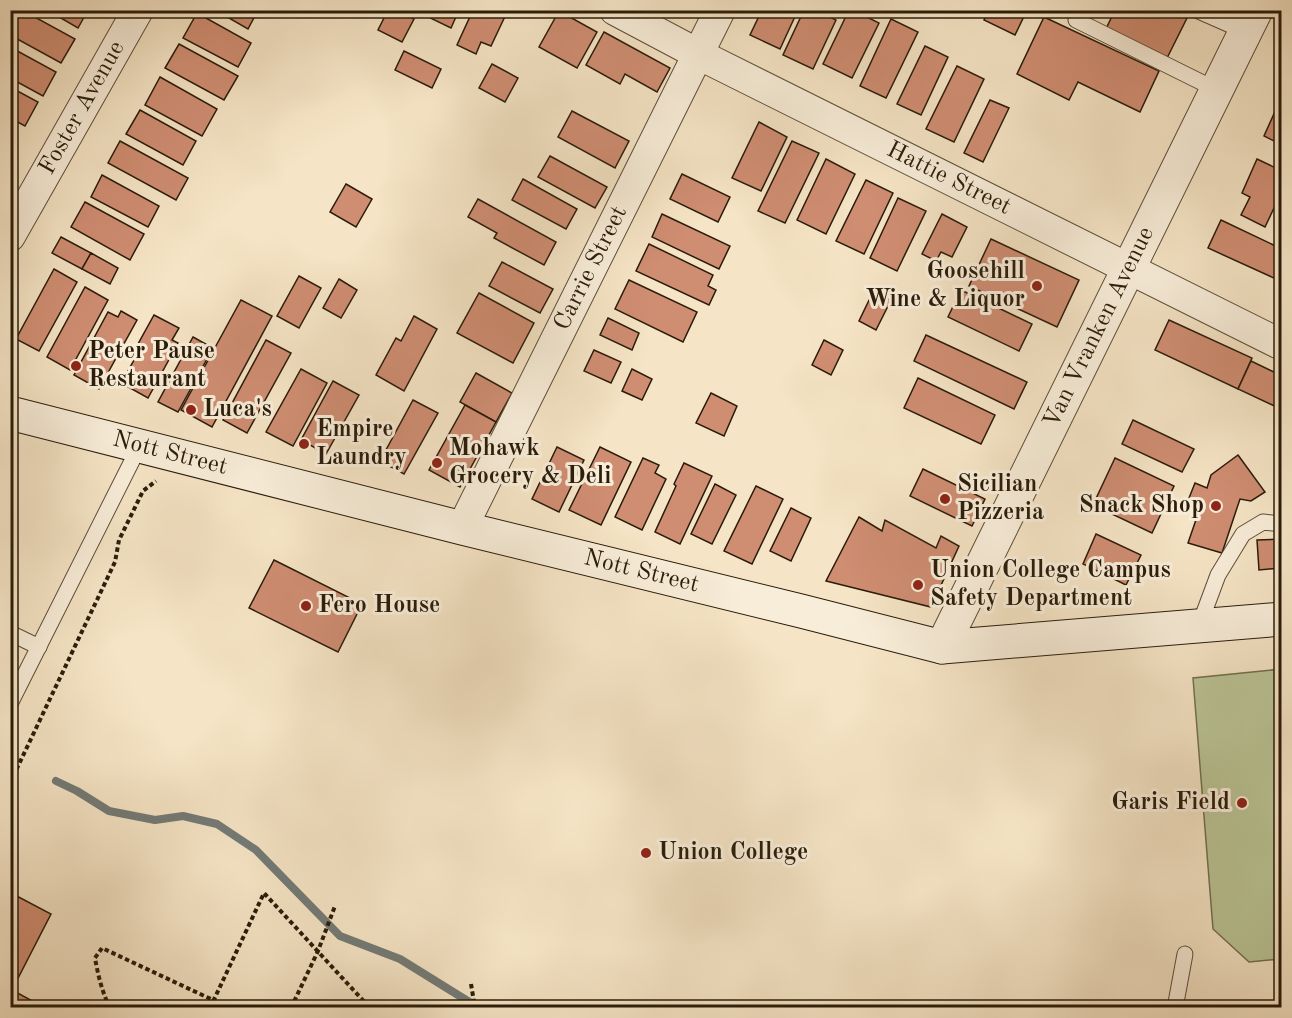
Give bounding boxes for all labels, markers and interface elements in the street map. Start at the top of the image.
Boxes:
street label: Foster Avenue [35,37,130,179]
street label: Hattie Street [883,138,1015,220]
street label: Carrie Street [550,202,632,334]
street label: Van Vranken Avenue [1040,223,1159,432]
place label: Goosehill Wine & Liquor [865,260,1025,312]
marker: Goosehill Wine & Liquor [1030,279,1044,293]
place label: Peter Pause Restaurant [88,340,215,392]
marker: Peter Pause Restaurant [69,359,83,373]
place label: Luca's [203,398,272,422]
marker: Luca's [184,403,198,417]
place label: Empire Laundry [316,418,407,470]
street label: Nott Street [110,428,230,480]
marker: Empire Laundry [297,437,311,451]
place label: Mohawk Grocery & Deli [449,437,611,489]
marker: Mohawk Grocery & Deli [430,456,444,470]
place label: Sicilian Pizzeria [957,473,1044,525]
marker: Sicilian Pizzeria [938,492,952,506]
place label: Snack Shop [1079,494,1204,518]
marker: Snack Shop [1209,499,1223,513]
street label: Nott Street [581,546,701,598]
place label: Union College Campus Safety Department [930,559,1171,611]
marker: Union College Campus Safety Department [911,578,925,592]
place label: Fero House [318,594,440,618]
marker: Fero House [299,599,313,613]
place label: Garis Field [1111,791,1230,815]
marker: Garis Field [1235,796,1249,810]
place label: Union College [658,841,808,865]
marker: Union College [639,846,653,860]

